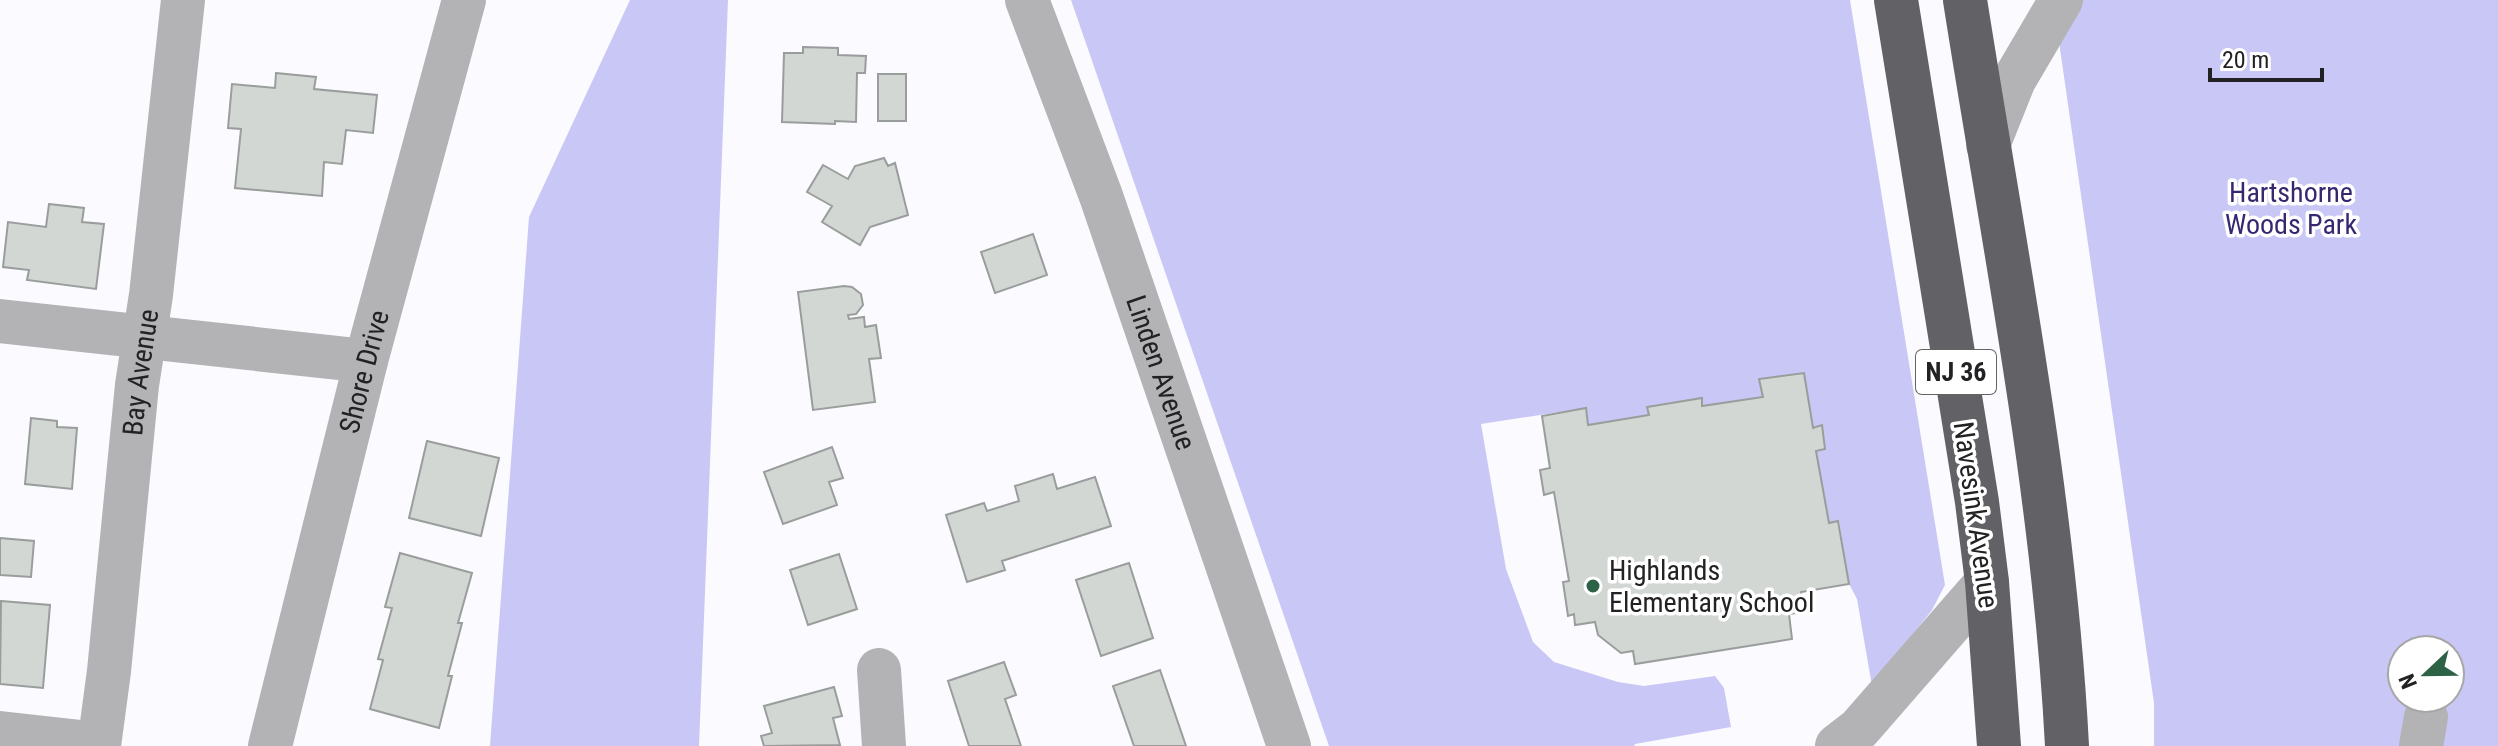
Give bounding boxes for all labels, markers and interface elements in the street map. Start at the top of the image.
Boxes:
scale bar [2210,32,2322,82]
text: 20 m [2222,46,2269,74]
park label: Hartshorne Woods Park [2225,176,2357,241]
street label: Linden Avenue [1120,291,1203,454]
street label: Shore Drive [332,306,396,437]
street label: Bay Avenue [116,307,165,437]
road number: NJ 36 [1916,350,1996,394]
street label: Navesink Avenue [1947,420,2005,610]
place label: Highlands Elementary School [1609,554,1814,619]
marker: Highlands Elementary School [1584,577,1602,595]
north arrow [2386,634,2466,714]
text: N [2394,670,2422,692]

